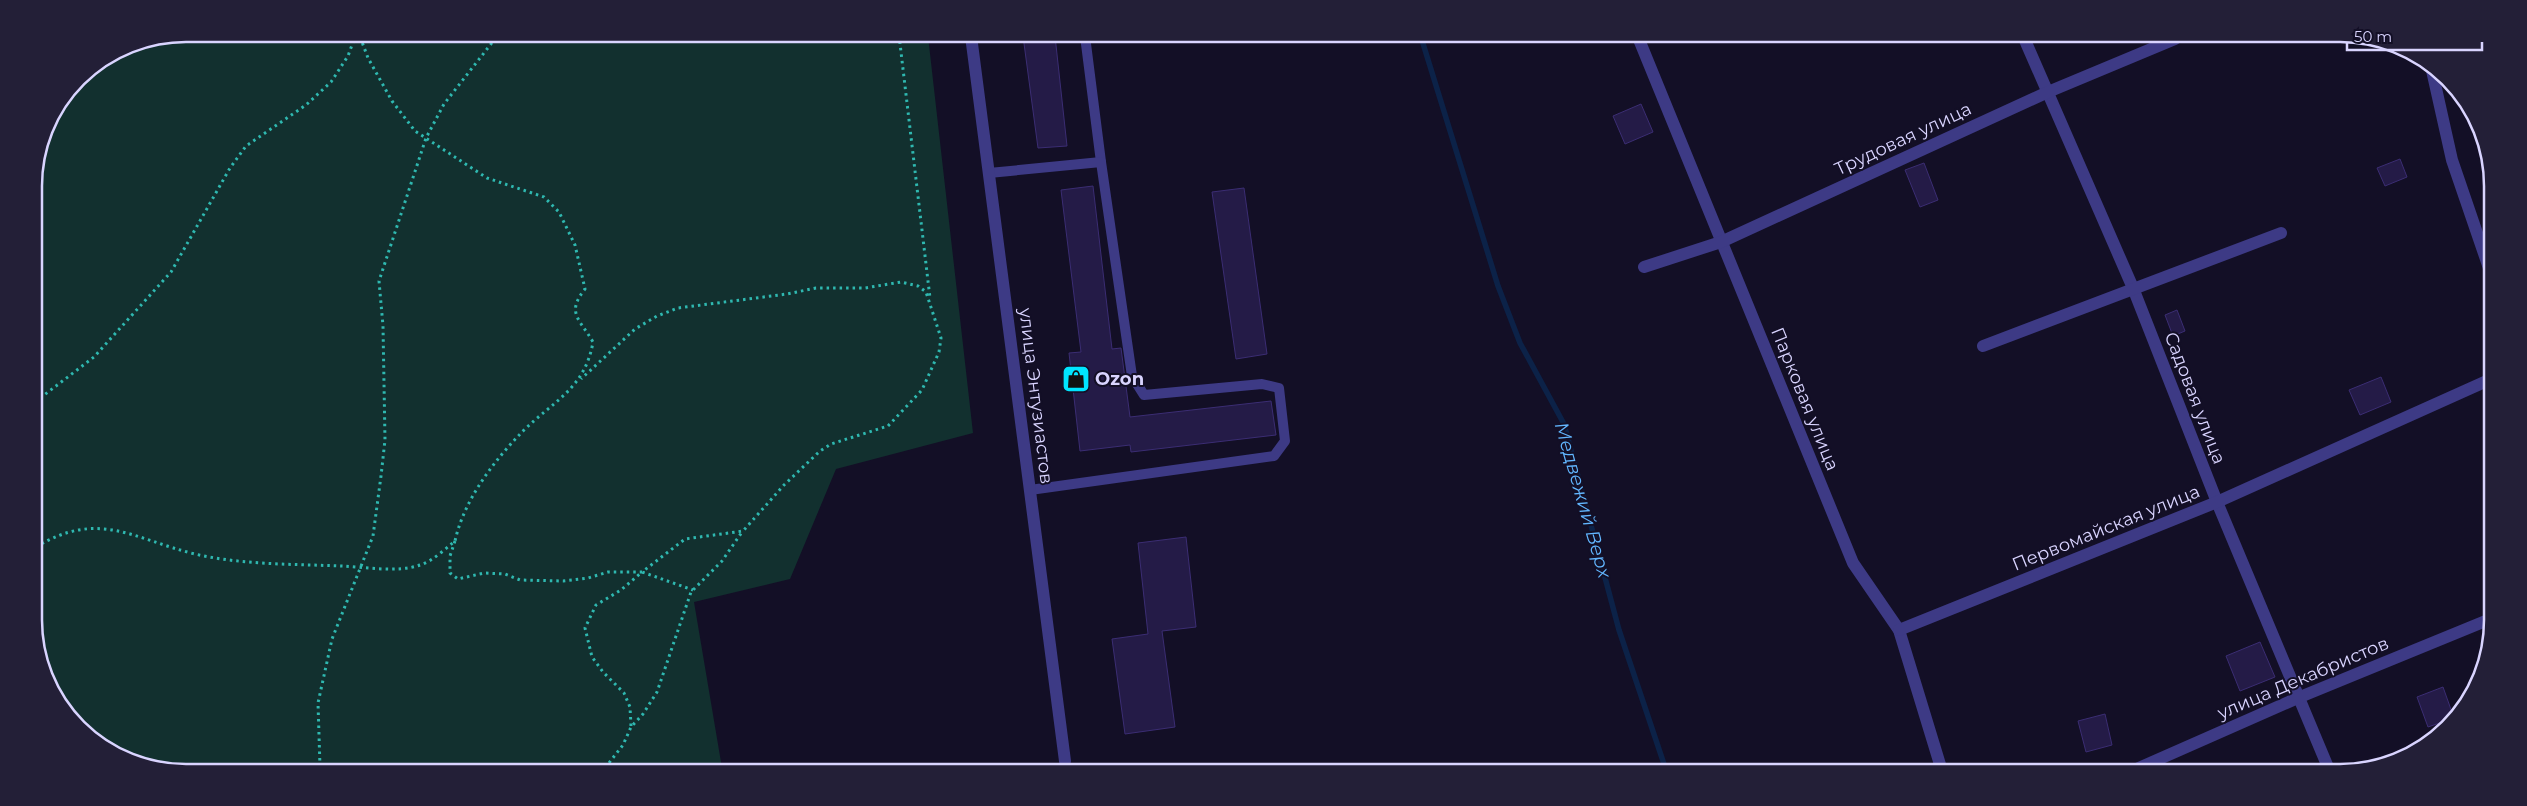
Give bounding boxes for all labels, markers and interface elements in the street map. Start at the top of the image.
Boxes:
scale bar [2347,20,2482,52]
text: 50 m [2354,27,2392,46]
street label: Трудовая улица [1831,98,1975,180]
street label: улица Энтузиастов [1014,306,1058,485]
street label: Парковая улица [1766,324,1844,474]
street label: Садовая улица [2160,329,2230,467]
shop icon: Ozon [1061,364,1091,394]
place label: Ozon [1095,368,1144,390]
water label: Медвежий Верх [1550,419,1617,582]
street label: Первомайская улица [2009,480,2203,576]
street label: улица Декабристов [2213,632,2392,724]

